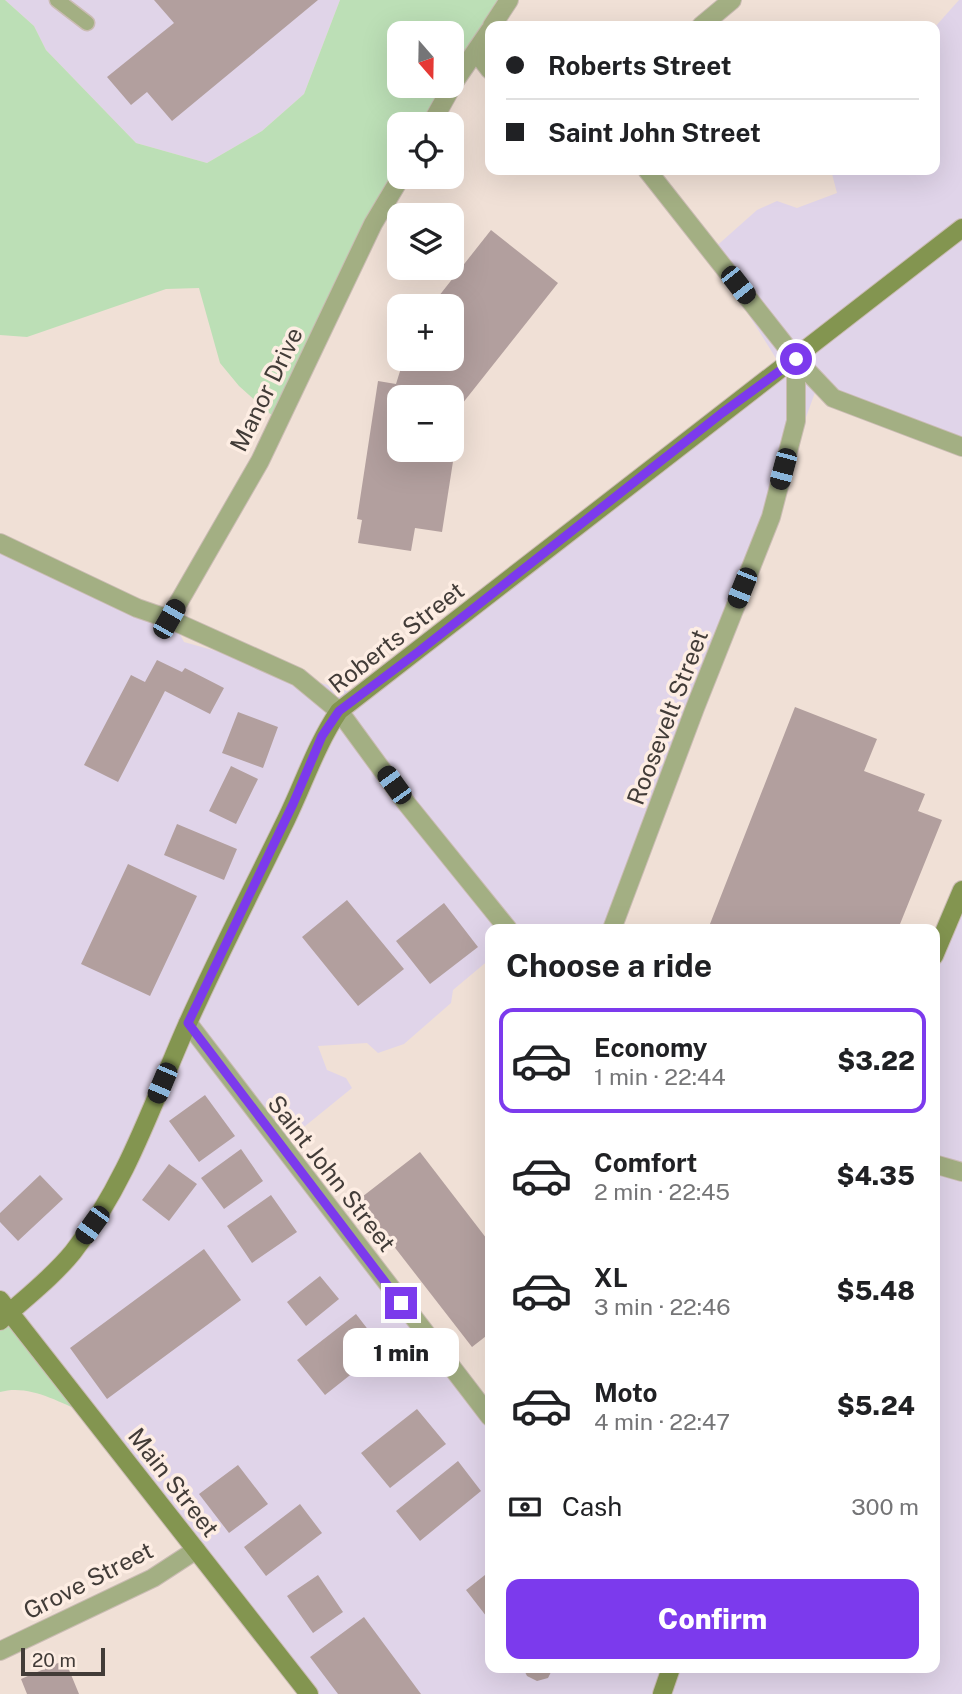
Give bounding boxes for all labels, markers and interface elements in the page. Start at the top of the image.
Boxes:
north arrow [387,21,464,98]
map controls [387,21,464,462]
text: Roberts Street [548,50,732,81]
button: locate [387,112,464,189]
text: Saint John Street [548,117,761,148]
button: layers [387,203,464,280]
car [717,262,760,308]
button: + [387,294,464,371]
street label: Manor Drive [224,322,308,456]
route start [780,343,812,375]
button: − [387,385,464,462]
car [768,446,799,492]
car [725,565,760,611]
street label: Roberts Street [323,576,469,698]
car [150,596,189,642]
street label: Roosevelt Street [621,625,713,809]
car [374,762,415,808]
text: Choose a ride [506,947,712,984]
icon: car [510,1029,573,1092]
text: Economy [594,1032,707,1063]
text: $3.22 [837,1045,915,1076]
car [145,1060,180,1106]
text: 1 min · 22:44 [594,1063,726,1090]
street label: Saint John Street [262,1089,402,1257]
icon: car [510,1144,573,1207]
text: Comfort [594,1147,697,1178]
text: $4.35 [836,1160,915,1191]
text: 2 min · 22:45 [594,1178,730,1205]
car [72,1202,113,1248]
icon: car [510,1259,573,1322]
text: XL [594,1262,628,1293]
text: $5.48 [836,1275,915,1306]
route end [385,1287,417,1319]
text: 3 min · 22:46 [594,1293,731,1320]
callout: 1 min [343,1328,459,1376]
text: 1 min [373,1339,429,1366]
icon: car [510,1374,573,1437]
text: Moto [594,1377,657,1408]
text: $5.24 [837,1390,915,1421]
text: 4 min · 22:47 [594,1408,730,1435]
street label: Main Street [123,1422,225,1542]
icon: cash [506,1488,544,1526]
text: Cash [562,1491,622,1522]
text: 300 m [851,1493,919,1520]
street label: Grove Street [19,1535,157,1625]
button: Confirm [506,1579,919,1659]
scale bar [21,1645,105,1677]
text: 20 m [32,1649,76,1671]

